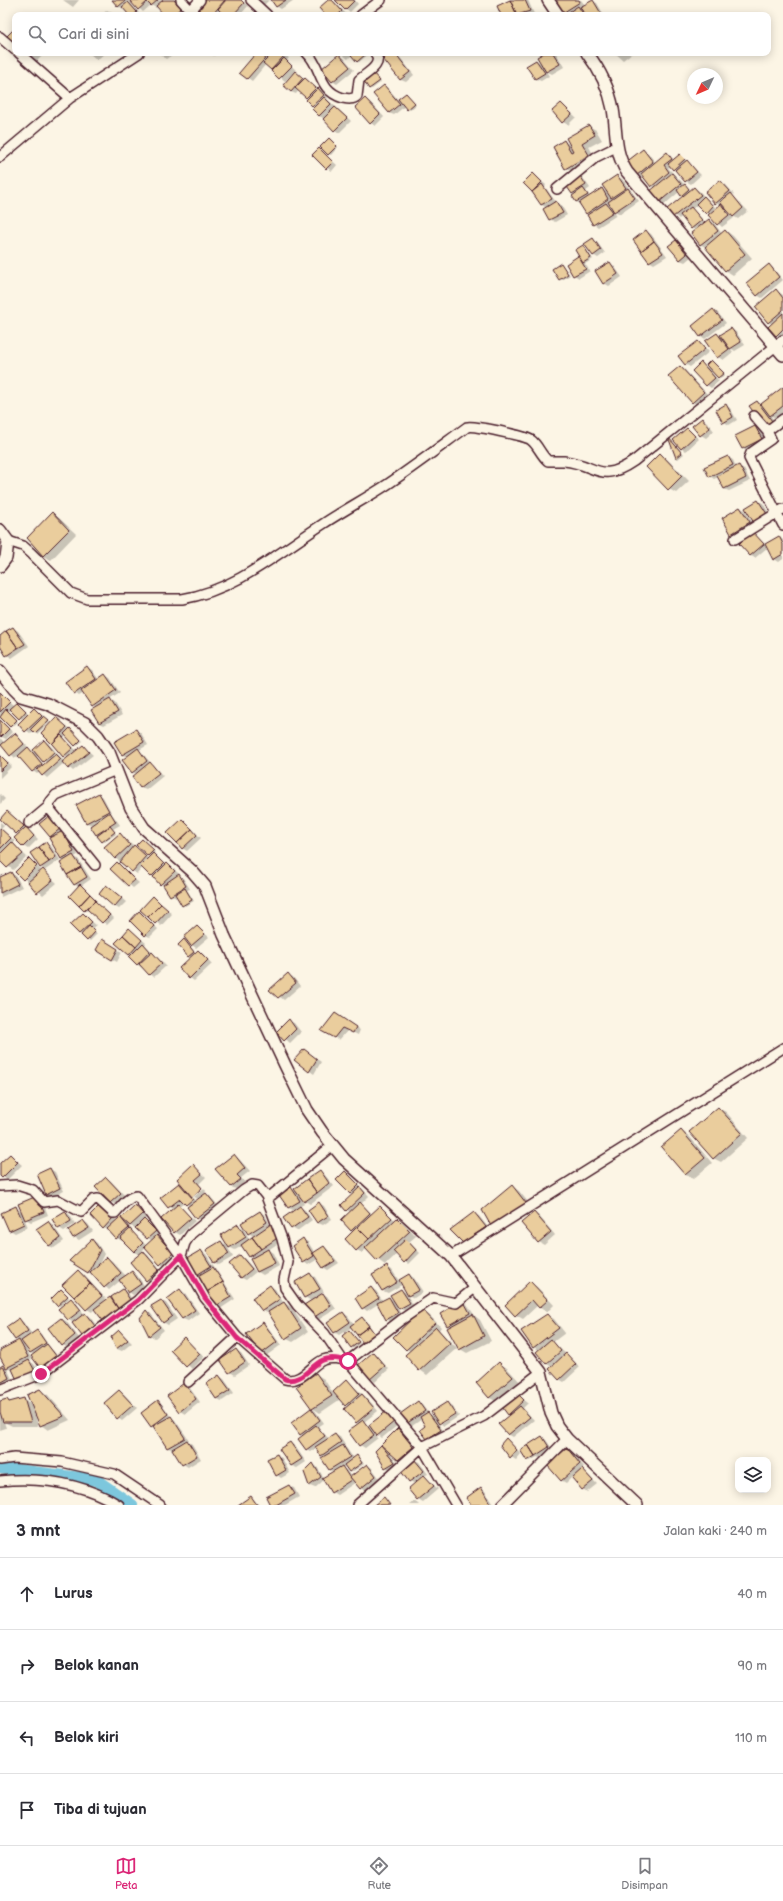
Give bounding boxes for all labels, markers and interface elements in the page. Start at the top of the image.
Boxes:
search box [12,12,771,56]
icon: search [26,23,48,45]
text: Cari di sini [58,25,129,44]
north arrow [687,68,723,104]
route start [339,1352,357,1370]
route end [32,1365,50,1383]
map controls [735,1457,771,1493]
button: layers [735,1457,771,1493]
text: 3 mnt [16,1521,60,1541]
text: Jalan kaki · 240 m [663,1523,767,1539]
icon: ahead [16,1583,38,1605]
text: Lurus [54,1584,93,1603]
text: 40 m [737,1586,767,1602]
icon: right [16,1655,38,1677]
text: Belok kanan [54,1656,139,1675]
text: 90 m [738,1658,767,1674]
icon: left [16,1727,38,1749]
text: Belok kiri [54,1728,119,1747]
text: 110 m [735,1730,767,1746]
icon: arrive [16,1799,38,1821]
text: Tiba di tujuan [54,1800,147,1819]
tab: Peta [115,1855,137,1892]
tab: Rute [368,1855,391,1892]
tab: Disimpan [621,1855,668,1892]

